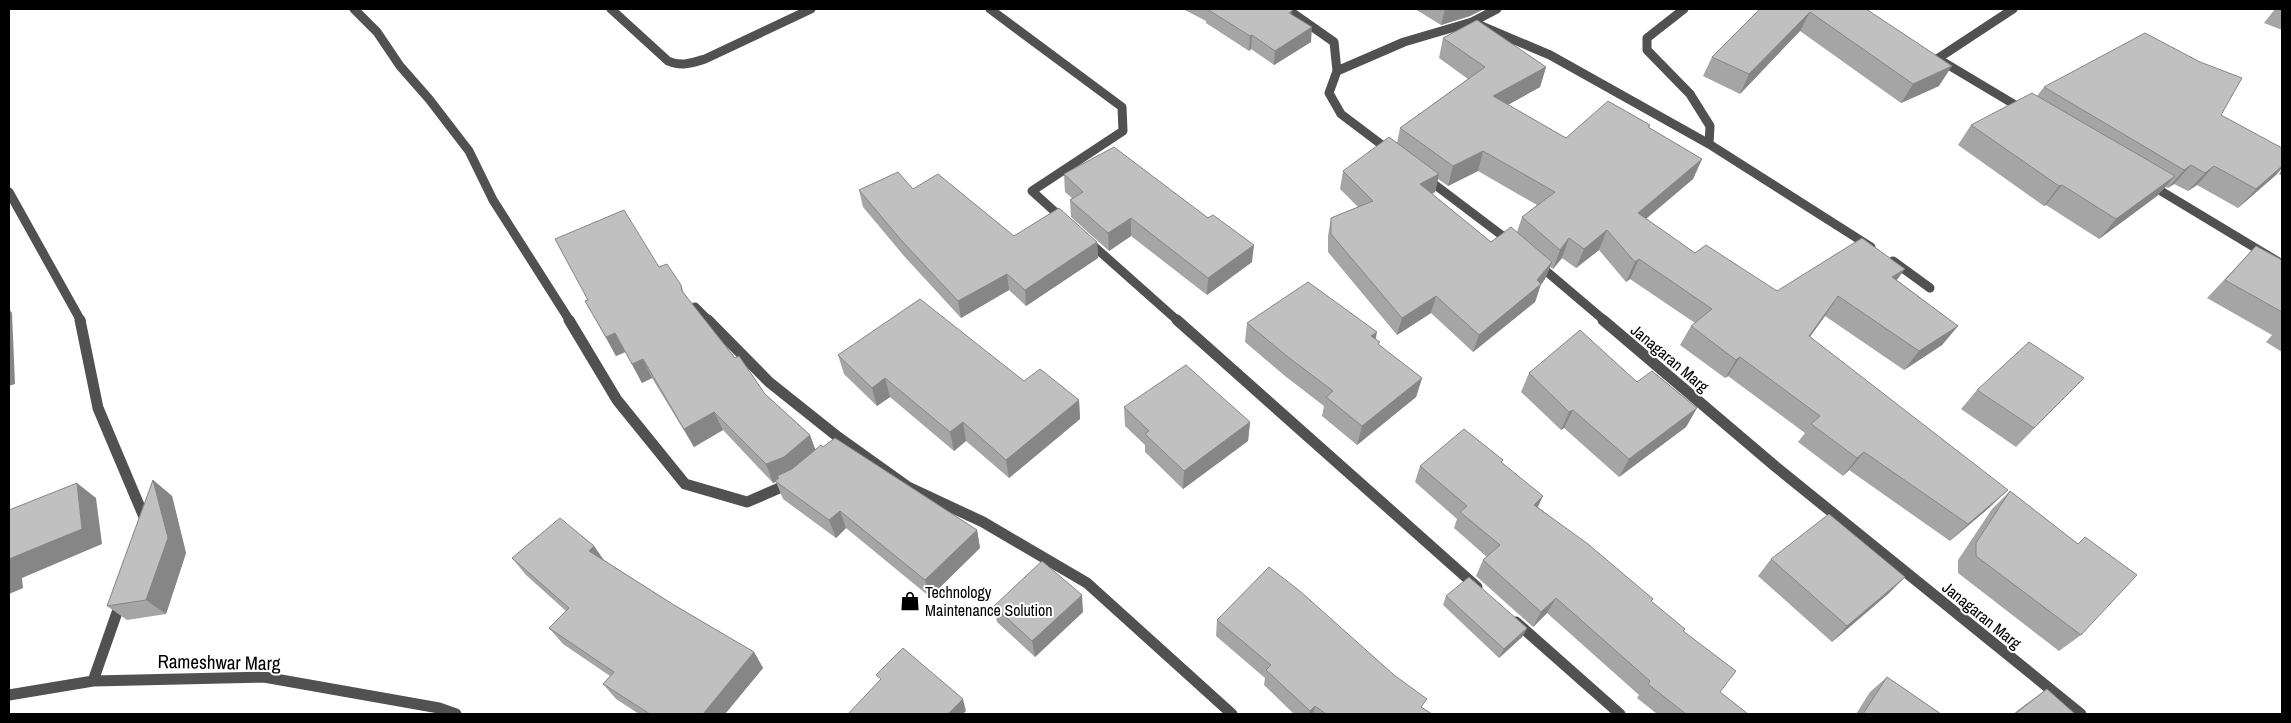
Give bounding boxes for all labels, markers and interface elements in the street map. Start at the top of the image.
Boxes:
street label: Janagaran Marg [1626,319,1714,398]
street label: Janagaran Marg [1938,576,2027,654]
place label: Technology Maintenance Solution [925,581,1053,621]
shop icon: Technology Maintenance Solution [899,590,921,612]
street label: Rameshwar Marg [157,648,281,676]

